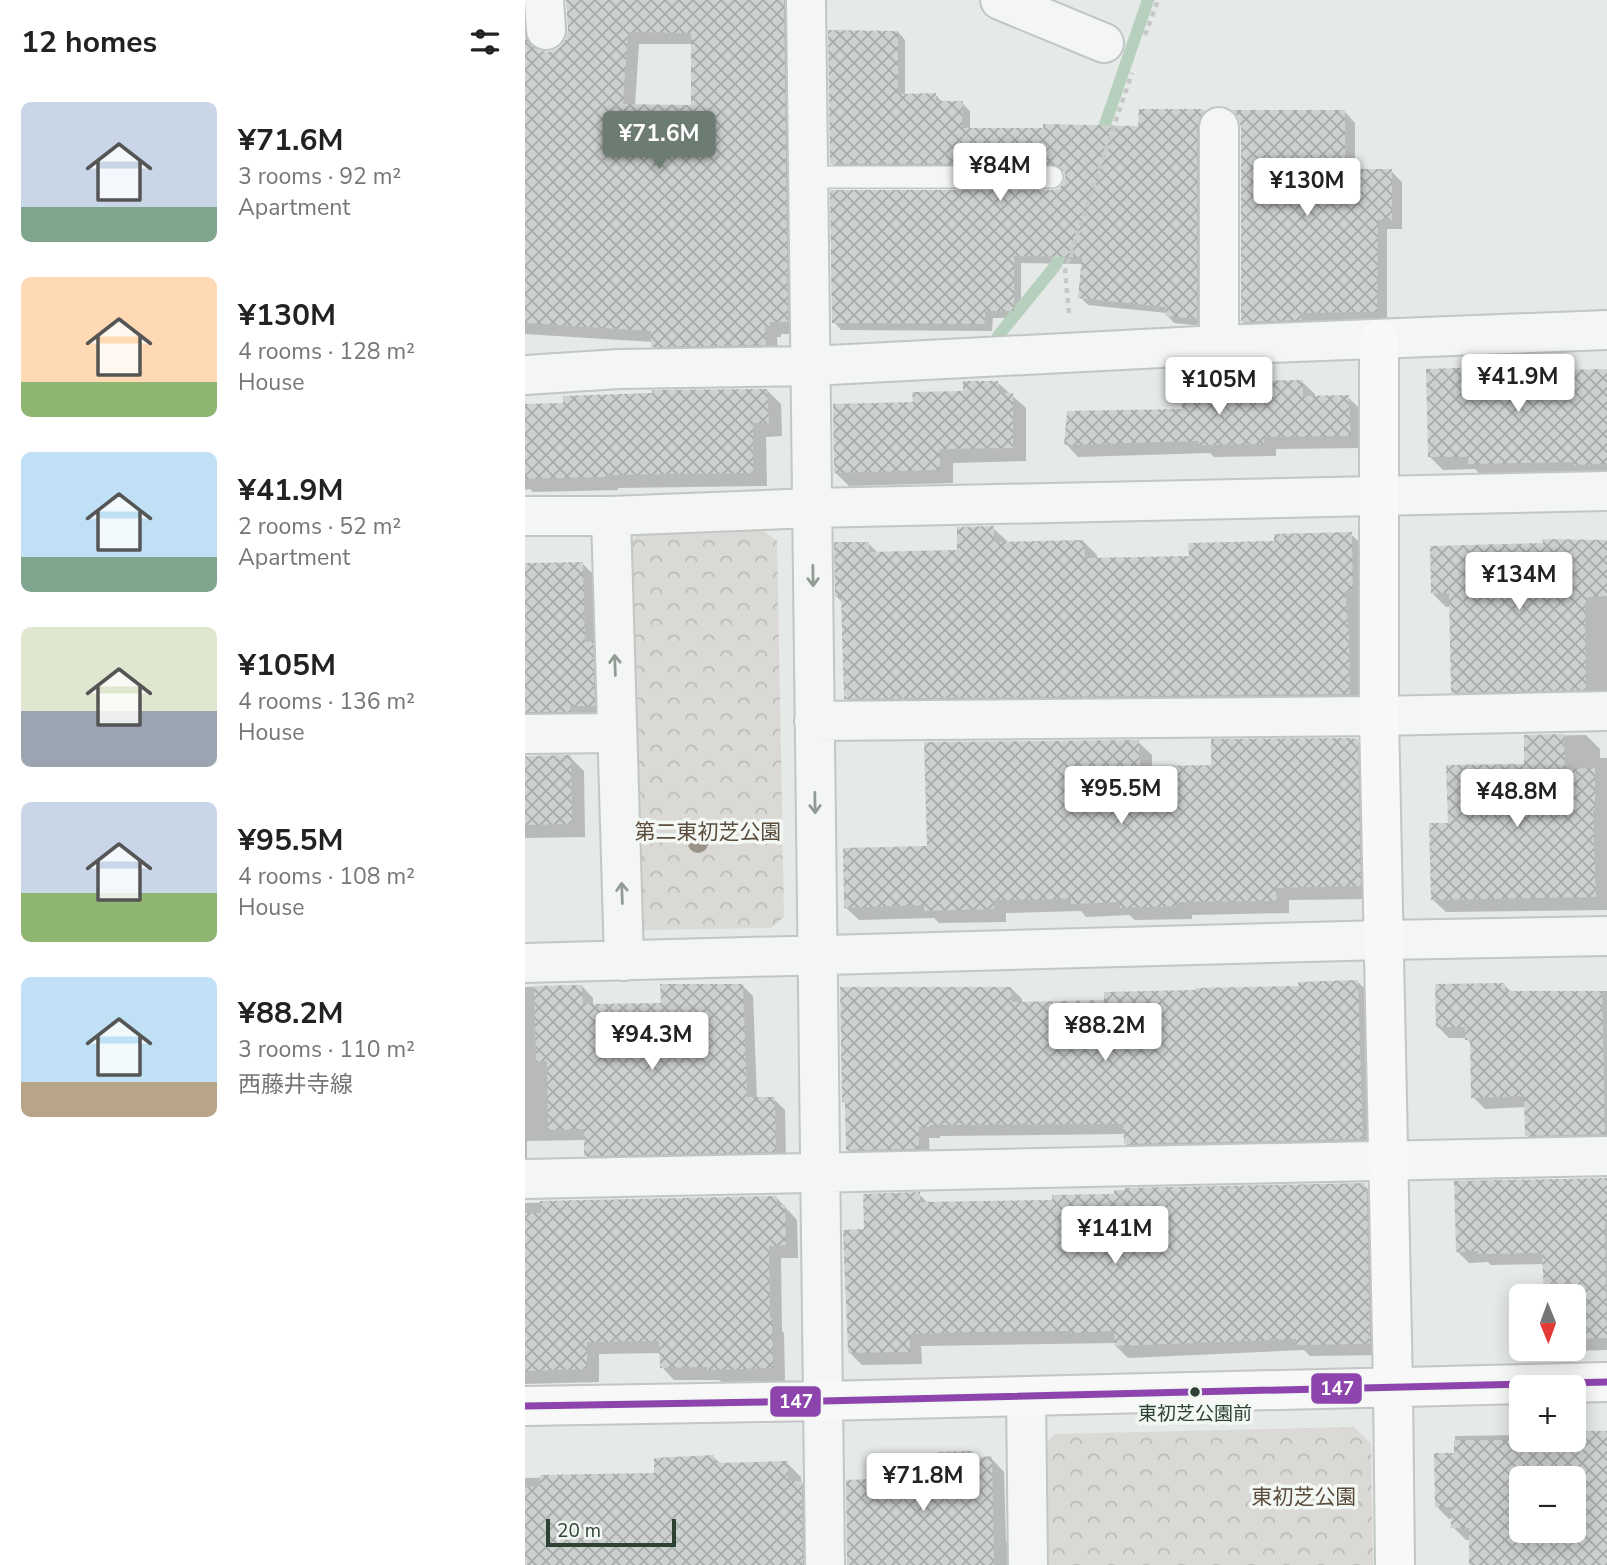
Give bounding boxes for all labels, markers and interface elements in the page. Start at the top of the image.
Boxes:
text: 12 homes [21,22,157,63]
icon: filters [466,23,504,61]
pin: ¥71.6M [602,111,716,171]
text: ¥71.6M [619,118,699,149]
text: ¥71.6M [238,120,343,161]
icon: home [77,130,161,214]
pin: ¥84M [959,144,1041,203]
text: ¥84M [969,150,1031,181]
pin: ¥130M [1258,158,1356,218]
text: 3 rooms · 92 m² [238,161,401,192]
text: ¥130M [1269,165,1345,196]
text: Apartment [238,192,350,223]
text: ¥130M [238,295,336,336]
icon: home [77,305,161,389]
text: 4 rooms · 128 m² [238,336,415,367]
pin: ¥41.9M [1461,354,1575,414]
pin: ¥105M [1170,358,1268,417]
text: ¥41.9M [1478,361,1558,392]
text: ¥105M [1181,364,1257,395]
text: House [238,367,305,398]
text: ¥41.9M [238,470,343,511]
icon: home [77,480,161,564]
text: 2 rooms · 52 m² [238,511,401,542]
text: Apartment [238,542,350,573]
pin: ¥134M [1470,552,1568,612]
text: ¥134M [1481,559,1557,590]
one-way arrow [806,564,819,587]
text: ¥105M [238,645,336,686]
one-way arrow [609,654,622,677]
icon: home [77,655,161,739]
text: 4 rooms · 136 m² [238,686,415,717]
text: House [238,717,305,748]
pin: ¥95.5M [1064,766,1178,826]
pin: ¥48.8M [1460,770,1574,829]
text: ¥95.5M [1081,773,1161,804]
text: ¥48.8M [1477,776,1557,807]
one-way arrow [808,791,822,814]
park label: 第二東初芝公園 [635,818,782,846]
text: ¥95.5M [238,820,343,861]
icon: home [77,830,161,914]
text: 4 rooms · 108 m² [238,861,415,892]
one-way arrow [615,882,628,905]
text: House [238,892,305,923]
text: ¥88.2M [238,993,343,1034]
pin: ¥88.2M [1048,1004,1162,1063]
icon: home [77,1005,161,1089]
text: ¥88.2M [1065,1010,1145,1041]
pin: ¥94.3M [595,1012,709,1072]
text: ¥94.3M [612,1019,692,1050]
text: 3 rooms · 110 m² [238,1034,415,1065]
text: 西藤井寺線 [238,1069,353,1100]
pin: ¥141M [1066,1206,1164,1266]
text: ¥141M [1077,1213,1153,1244]
north arrow [1509,1284,1585,1362]
map controls [1509,1284,1586,1543]
line badge: 147 [1310,1372,1363,1405]
button: + [1509,1375,1586,1452]
text: 147 [1320,1376,1354,1402]
line badge: 147 [769,1385,822,1418]
marker: 東初芝公園前 [1188,1385,1202,1399]
text: 147 [779,1389,813,1415]
place label: 東初芝公園前 [1138,1401,1252,1427]
pin: ¥71.8M [866,1454,980,1513]
text: ¥71.8M [883,1460,963,1491]
button: − [1509,1466,1586,1543]
park label: 東初芝公園 [1252,1483,1357,1511]
scale bar [546,1516,675,1548]
text: 20 m [557,1518,601,1544]

